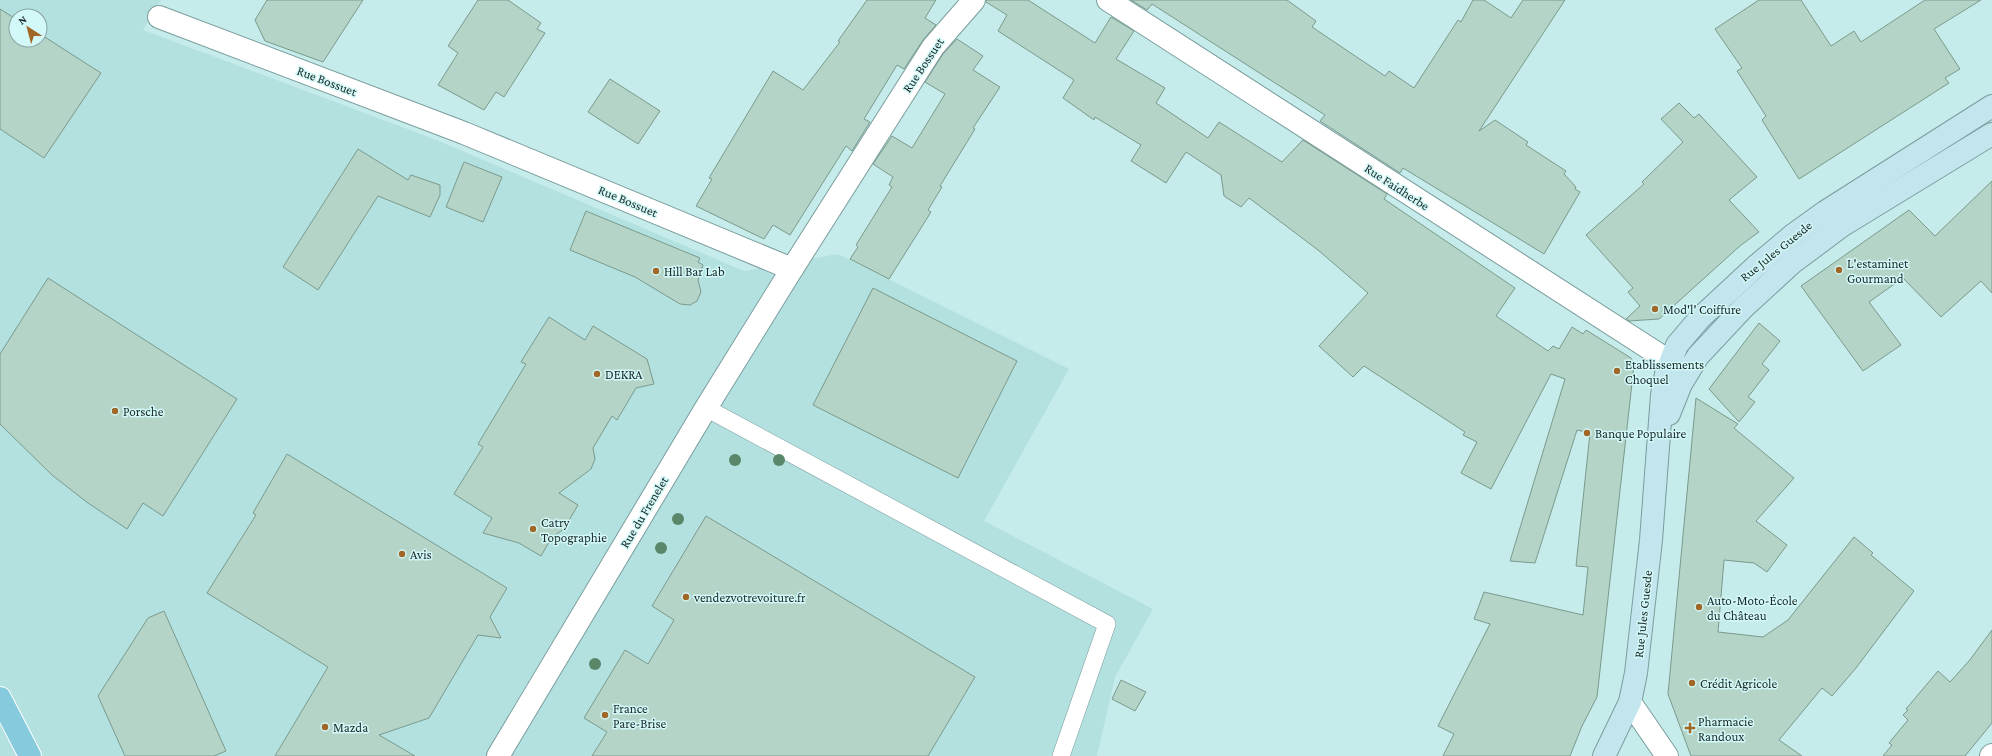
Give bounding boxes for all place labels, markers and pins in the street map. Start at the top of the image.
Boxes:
place label: L'estaminet Gourmand [1847,256,1909,286]
place label: Hill Bar Lab [664,264,725,279]
marker: L'estaminet Gourmand [1834,265,1844,275]
marker: Hill Bar Lab [651,266,661,276]
place label: Mod'l' Coiffure [1663,302,1741,317]
marker: Mod'l' Coiffure [1650,304,1660,314]
place label: Etablissements Choquel [1625,357,1704,387]
marker: Etablissements Choquel [1612,366,1622,376]
place label: DEKRA [605,367,643,382]
marker: DEKRA [592,369,602,379]
place label: Porsche [123,404,164,419]
marker: Porsche [110,406,120,416]
place label: Banque Populaire [1595,426,1686,441]
marker: Banque Populaire [1582,428,1592,438]
place label: Catry Topographie [541,515,607,545]
marker: Catry Topographie [528,524,538,534]
place label: Avis [410,547,432,562]
marker: Avis [397,549,407,559]
place label: vendezvotrevoiture.fr [693,590,806,605]
marker: vendezvotrevoiture.fr [681,592,691,602]
place label: Auto-Moto-École du Château [1707,593,1798,623]
marker: Auto-Moto-École du Château [1694,602,1704,612]
place label: Crédit Agricole [1700,676,1778,691]
marker: Crédit Agricole [1687,678,1697,688]
place label: France Pare-Brise [613,701,667,731]
marker: France Pare-Brise [600,710,610,720]
place label: Pharmacie Randoux [1698,714,1753,744]
place label: Mazda [333,720,368,735]
marker: Mazda [320,722,330,732]
marker: Pharmacie Randoux [1685,723,1695,733]

